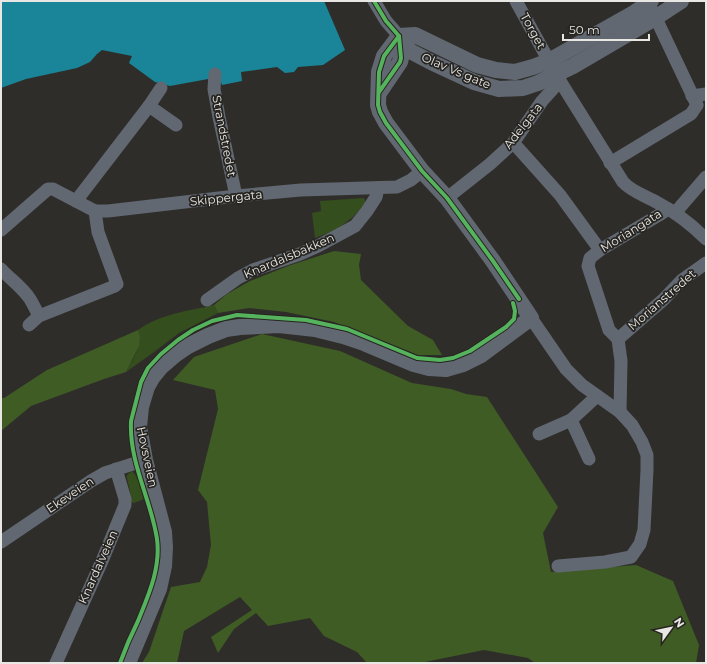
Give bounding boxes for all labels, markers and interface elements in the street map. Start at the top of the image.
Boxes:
street label: Torget [517,10,549,51]
scale bar [563,16,649,42]
text: 50 m [569,22,600,37]
street label: Olav Vs gate [419,49,493,92]
street label: Strandstredet [209,94,240,178]
street label: Adelgata [500,100,545,152]
street label: Skippergata [189,186,263,209]
street label: Moriangata [597,206,664,255]
street label: Knardalsbakken [241,230,336,281]
street label: Morianstredet [625,266,699,333]
street label: Hovsveien [134,425,161,489]
street label: Ekeveien [43,473,96,516]
street label: Knardalveien [75,528,120,606]
north arrow [651,608,691,648]
text: N [671,615,688,630]

